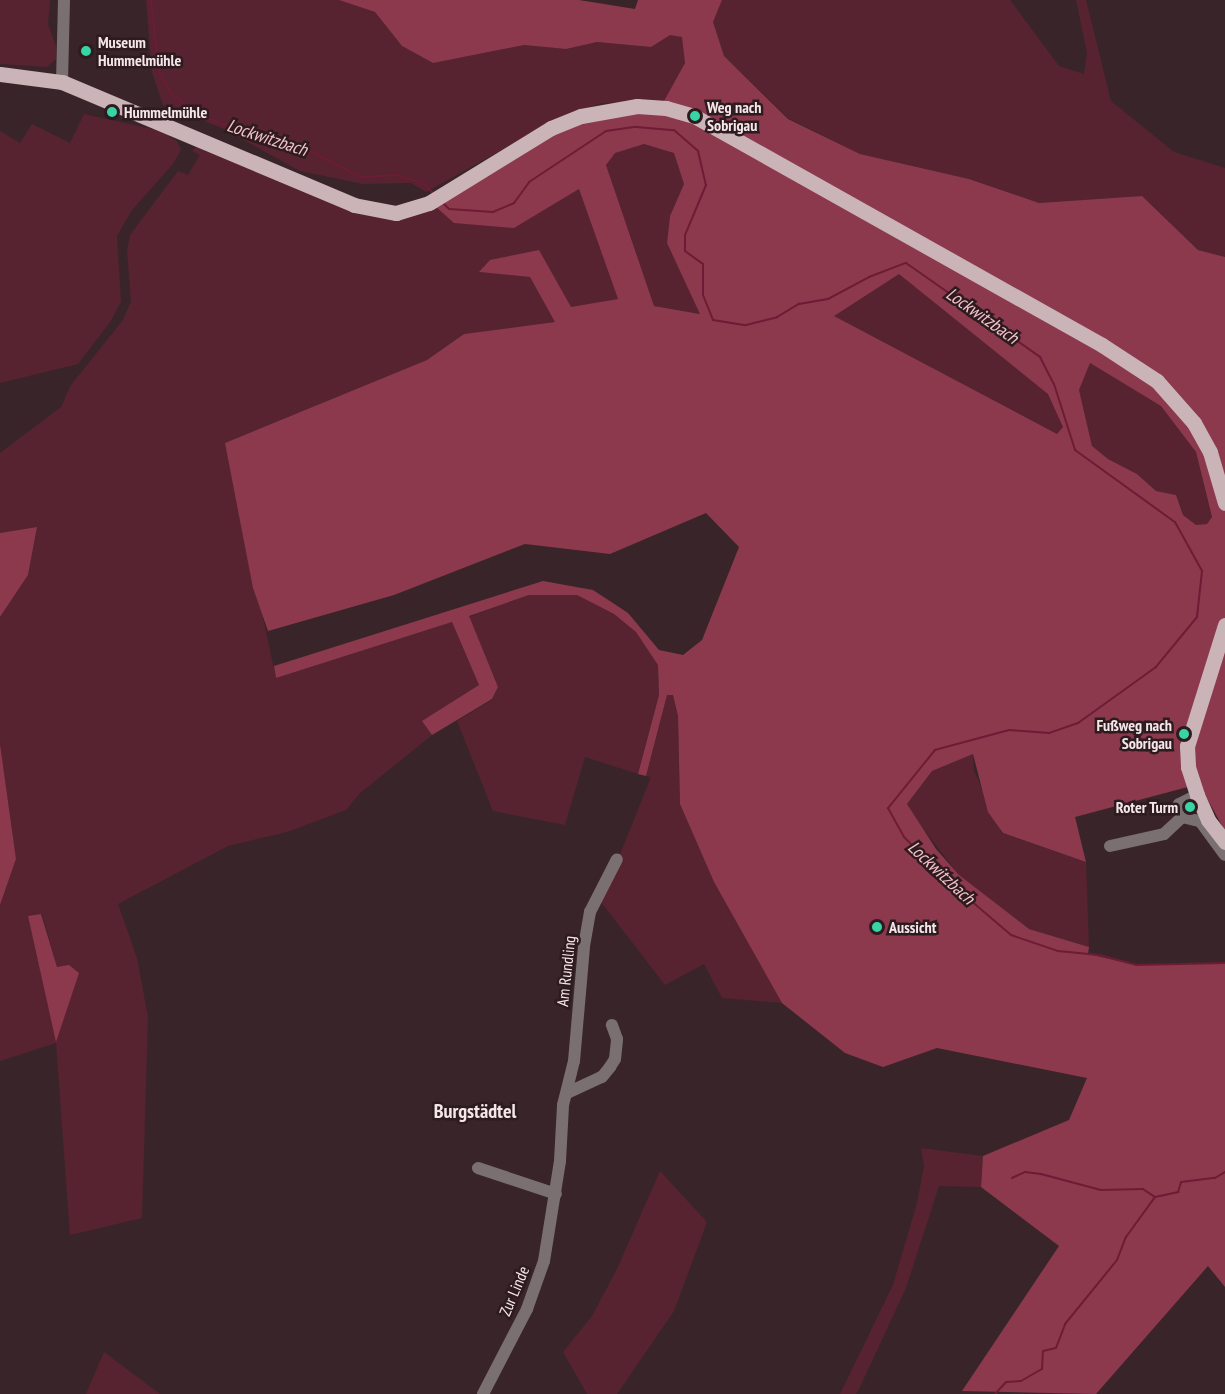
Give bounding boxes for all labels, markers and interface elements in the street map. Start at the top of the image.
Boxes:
place label: Museum Hummelmühle [98,32,181,70]
marker: Museum Hummelmühle [79,44,93,58]
place label: Weg nach Sobrigau [707,97,762,135]
place label: Hummelmühle [124,102,207,122]
marker: Hummelmühle [105,105,119,119]
marker: Weg nach Sobrigau [688,109,702,123]
water label: Lockwitzbach [224,115,310,161]
water label: Lockwitzbach [942,283,1022,349]
place label: Fußweg nach Sobrigau [1096,715,1172,753]
marker: Fußweg nach Sobrigau [1177,727,1191,741]
place label: Roter Turm [1115,797,1178,817]
marker: Roter Turm [1183,800,1197,814]
water label: Lockwitzbach [903,837,979,909]
place label: Aussicht [889,917,936,937]
marker: Aussicht [870,920,884,934]
street label: Am Rundling [553,935,579,1007]
district label: Burgstädtel [434,1099,516,1123]
street label: Zur Linde [495,1263,533,1319]

